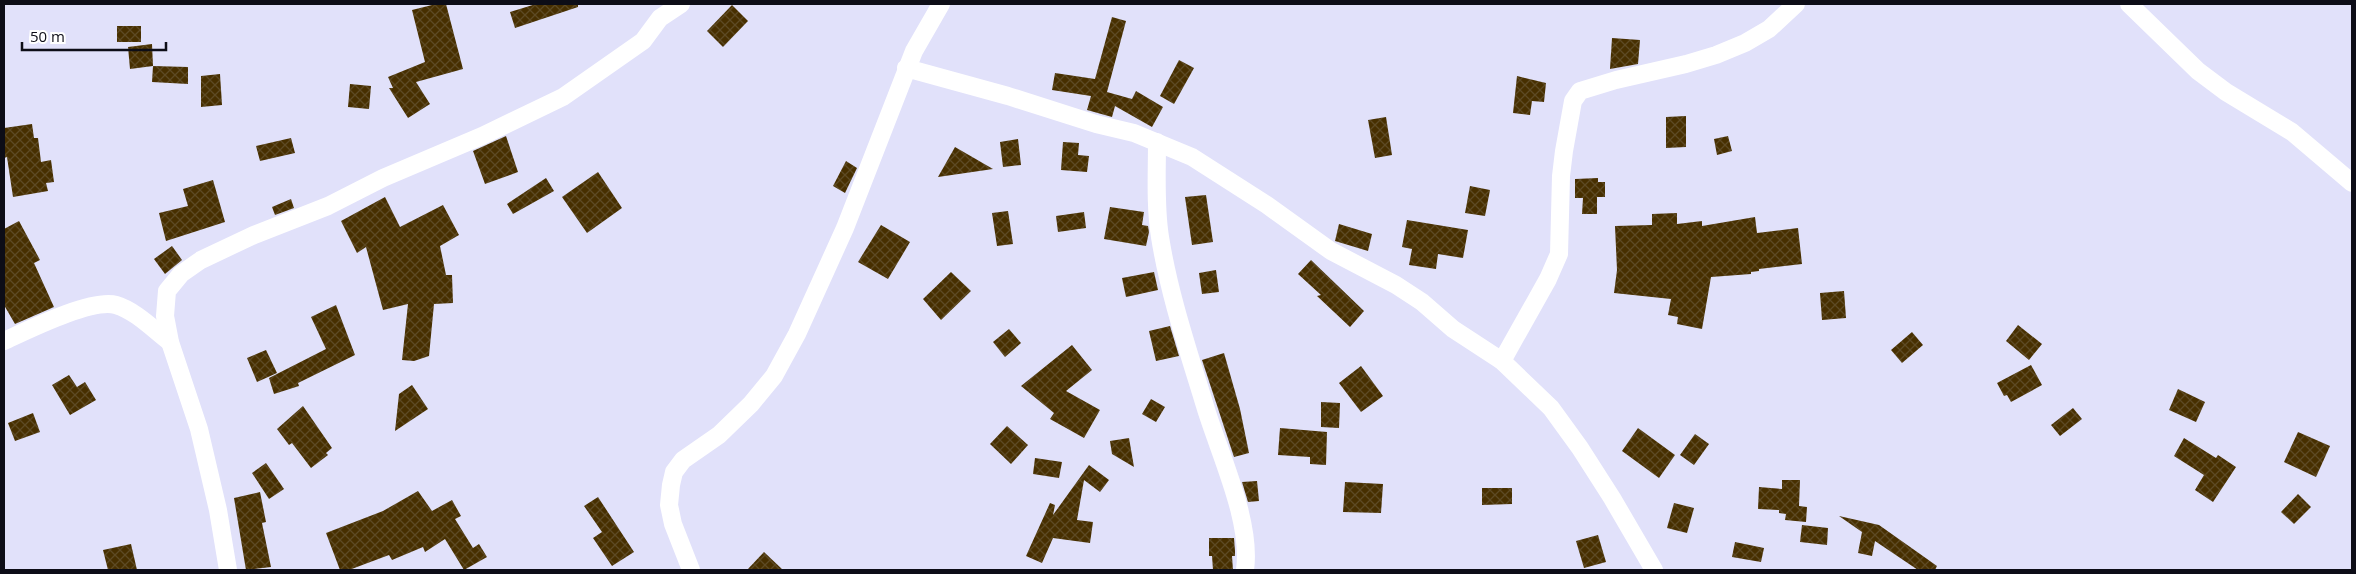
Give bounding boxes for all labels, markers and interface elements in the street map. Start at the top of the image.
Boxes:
scale bar [22,20,166,52]
text: 50 m [30,26,65,46]

